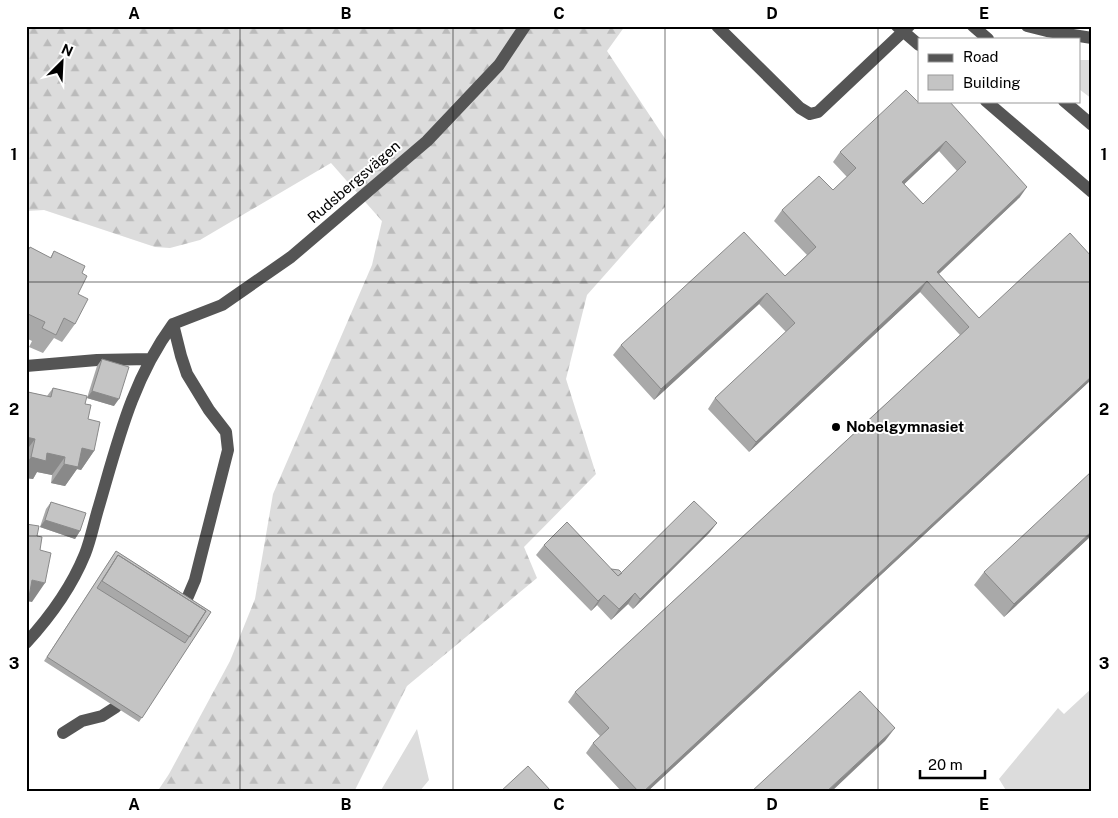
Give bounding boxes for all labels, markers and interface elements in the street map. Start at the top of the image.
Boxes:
text: A [128,4,140,23]
text: B [341,4,352,23]
text: C [553,4,565,23]
text: D [766,4,778,23]
text: E [979,4,989,23]
north arrow [38,38,88,88]
legend [918,38,1080,102]
text: N [59,41,76,60]
text: Road [963,48,999,65]
text: Building [963,74,1021,91]
street label: Rudsbergsvägen [304,137,403,226]
text: 1 [11,145,17,164]
text: 1 [1101,145,1107,164]
text: 2 [9,400,19,419]
text: 2 [1099,400,1109,419]
place label: Nobelgymnasiet [846,418,964,435]
marker: Nobelgymnasiet [830,421,842,433]
text: 3 [9,654,19,673]
text: 3 [1099,654,1109,673]
scale bar [920,748,986,780]
text: 20 m [928,756,963,773]
text: A [128,795,140,814]
text: B [341,795,352,814]
text: C [553,795,565,814]
text: D [766,795,778,814]
text: E [979,795,989,814]

